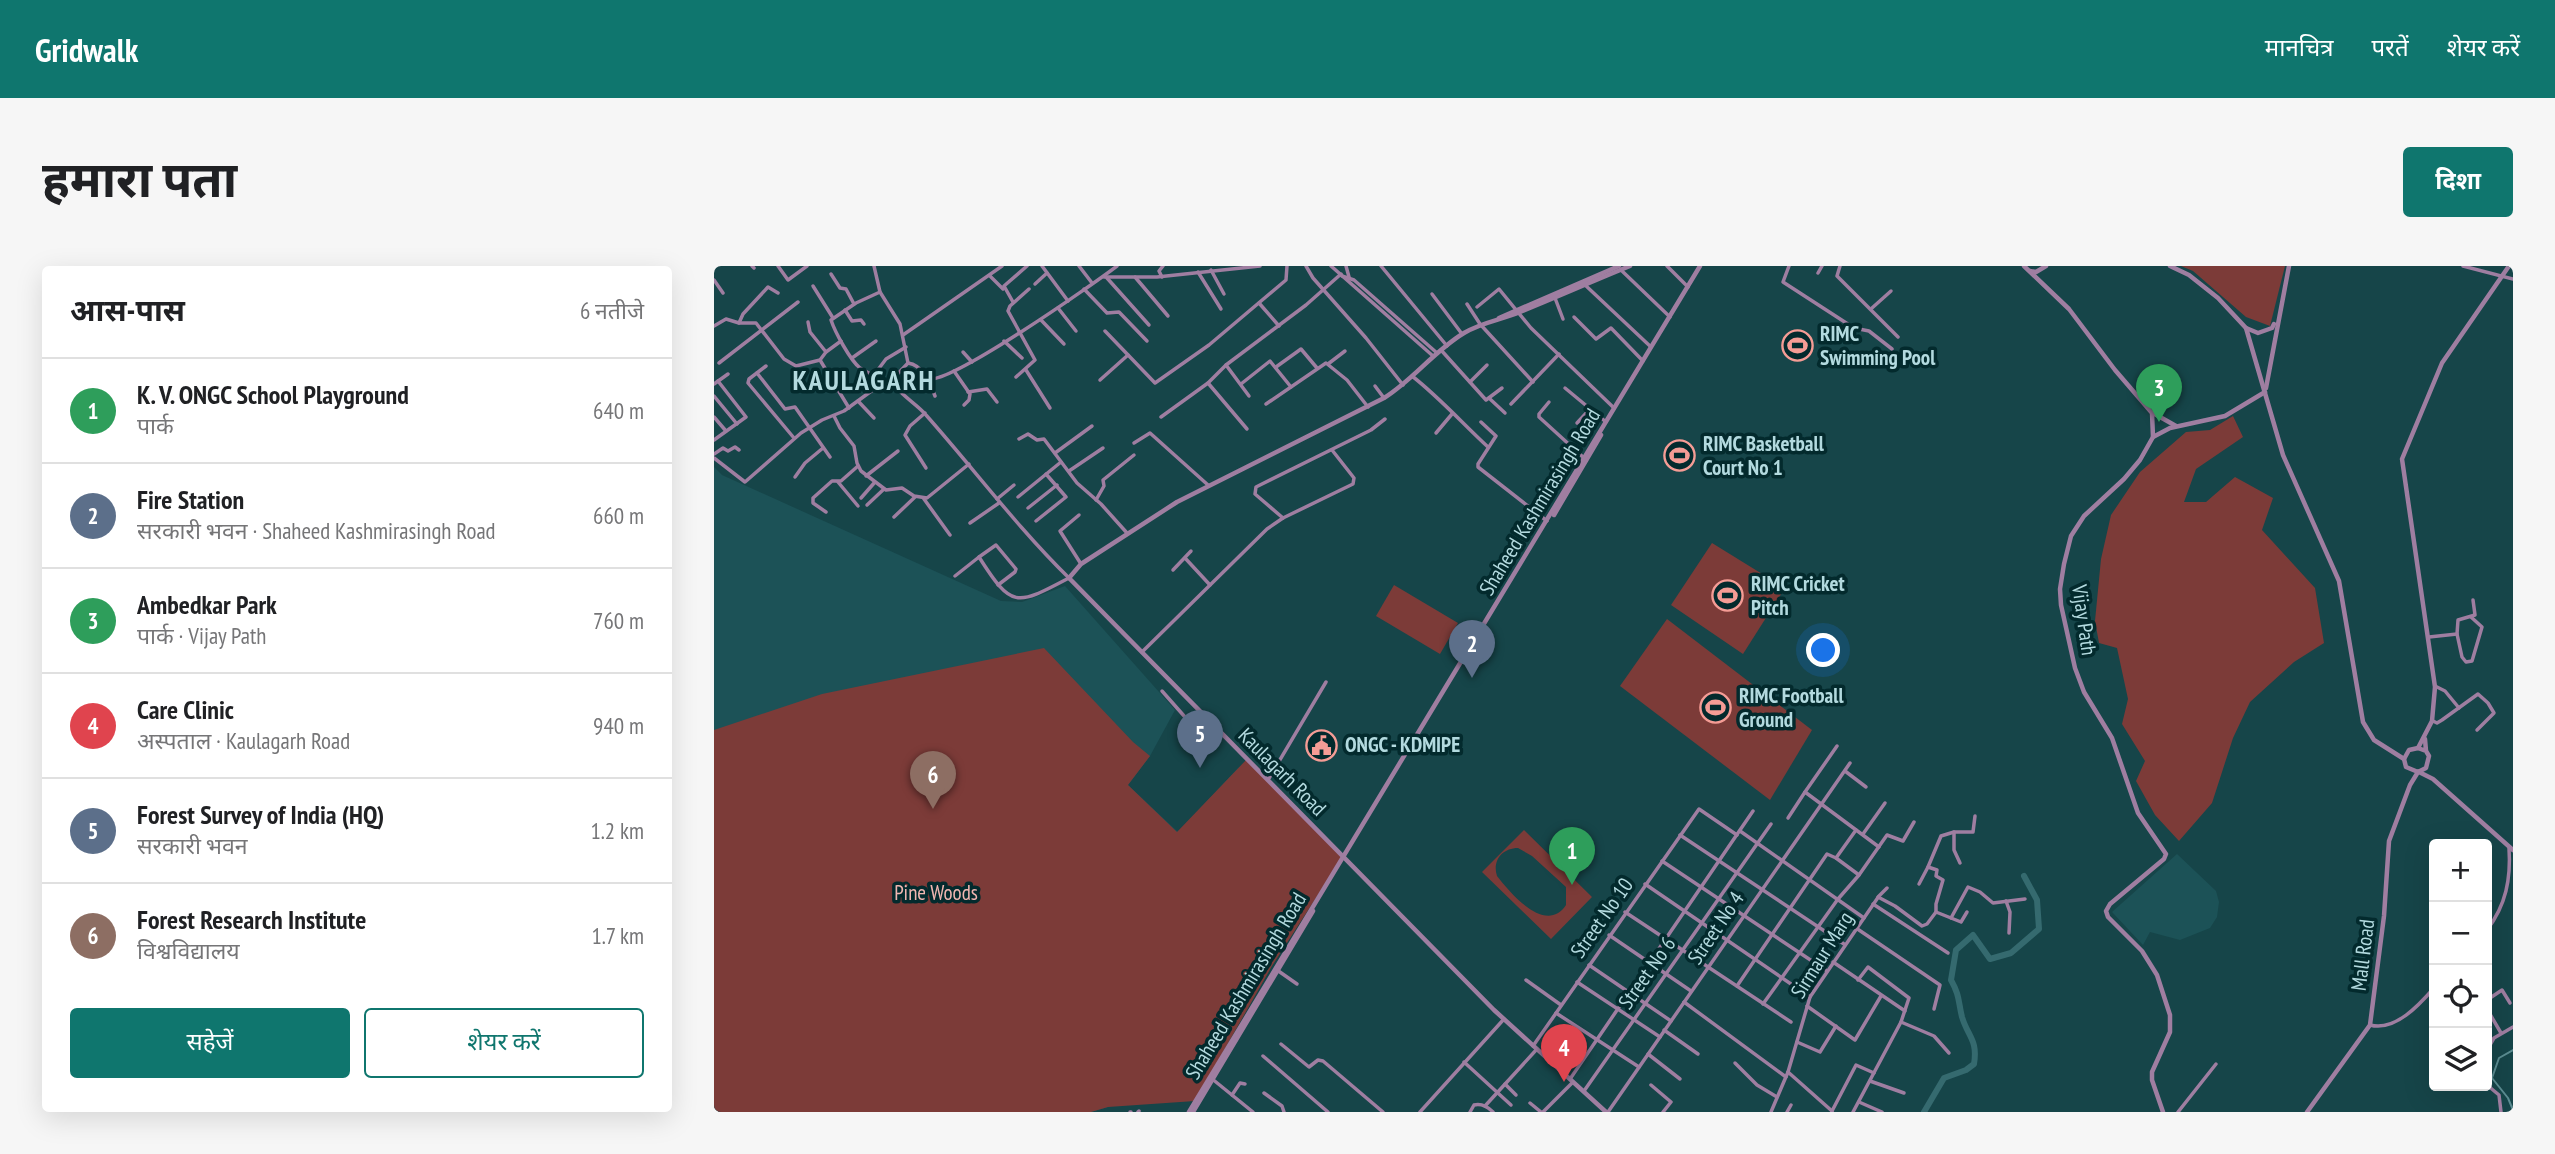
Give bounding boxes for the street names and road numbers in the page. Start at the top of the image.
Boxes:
street label: Shaheed Kashmirasingh Road [1473,403,1606,600]
street label: Vijay Path [2066,582,2103,657]
street label: Kaulagarh Road [1233,722,1332,821]
street label: Street No 10 [1564,872,1639,963]
street label: Street No 4 [1681,886,1750,969]
street label: Shaheed Kashmirasingh Road [1179,887,1312,1084]
street label: Sirmaur Marg [1784,906,1859,1003]
street label: Mall Road [2345,918,2380,992]
street label: Street No 6 [1612,931,1681,1014]

